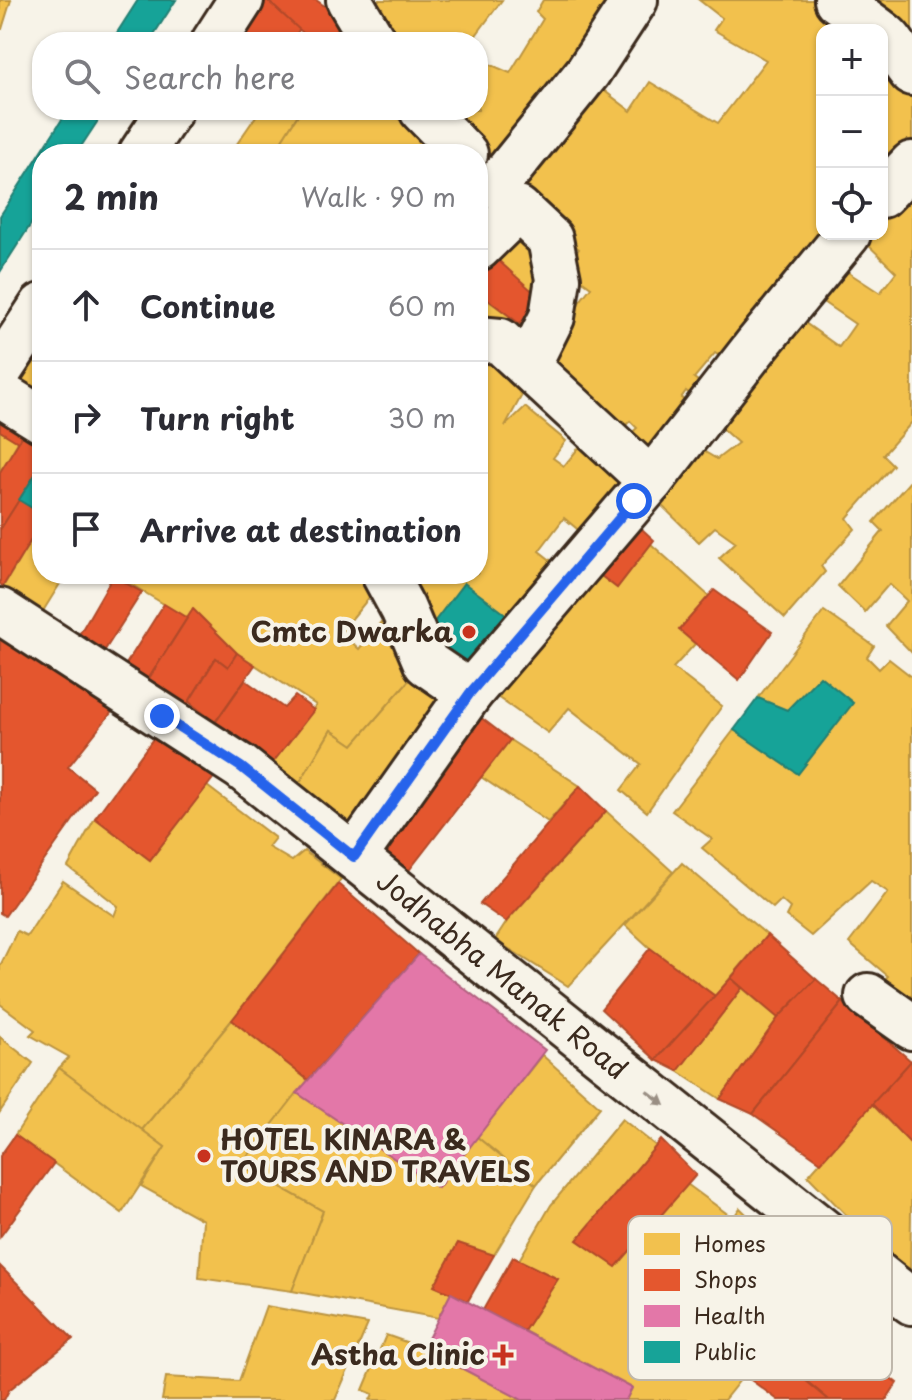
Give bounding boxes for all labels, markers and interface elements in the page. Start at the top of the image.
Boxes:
map controls [816,24,888,240]
button: + [816,24,888,96]
search box [32,32,488,120]
icon: search [60,54,104,98]
text: Search here [124,54,296,99]
button: − [816,96,888,168]
button: locate [816,168,888,240]
text: 2 min [64,170,159,222]
text: Walk · 90 m [301,177,456,216]
icon: ahead [64,283,108,327]
text: Continue [140,283,275,328]
text: 60 m [388,286,456,325]
icon: right [64,395,108,439]
text: Turn right [140,395,295,440]
text: 30 m [388,398,456,437]
route start [616,483,652,519]
icon: arrive [64,507,108,551]
text: Arrive at destination [140,507,462,552]
place label: Cmtc Dwarka [251,609,454,652]
marker: Cmtc Dwarka [460,623,478,641]
route end [144,698,180,734]
street label: Jodhabha Manak Road [368,859,638,1089]
one-way arrow [646,1089,666,1105]
place label: HOTEL KINARA & TOURS AND TRAVELS [220,1117,531,1192]
marker: HOTEL KINARA & TOURS AND TRAVELS [195,1147,213,1165]
legend [628,1216,892,1380]
text: Homes [694,1226,765,1259]
text: Shops [694,1262,757,1295]
text: Health [694,1298,766,1331]
place label: Astha Clinic [311,1332,485,1375]
text: Public [694,1334,756,1367]
marker: Astha Clinic [492,1344,514,1366]

